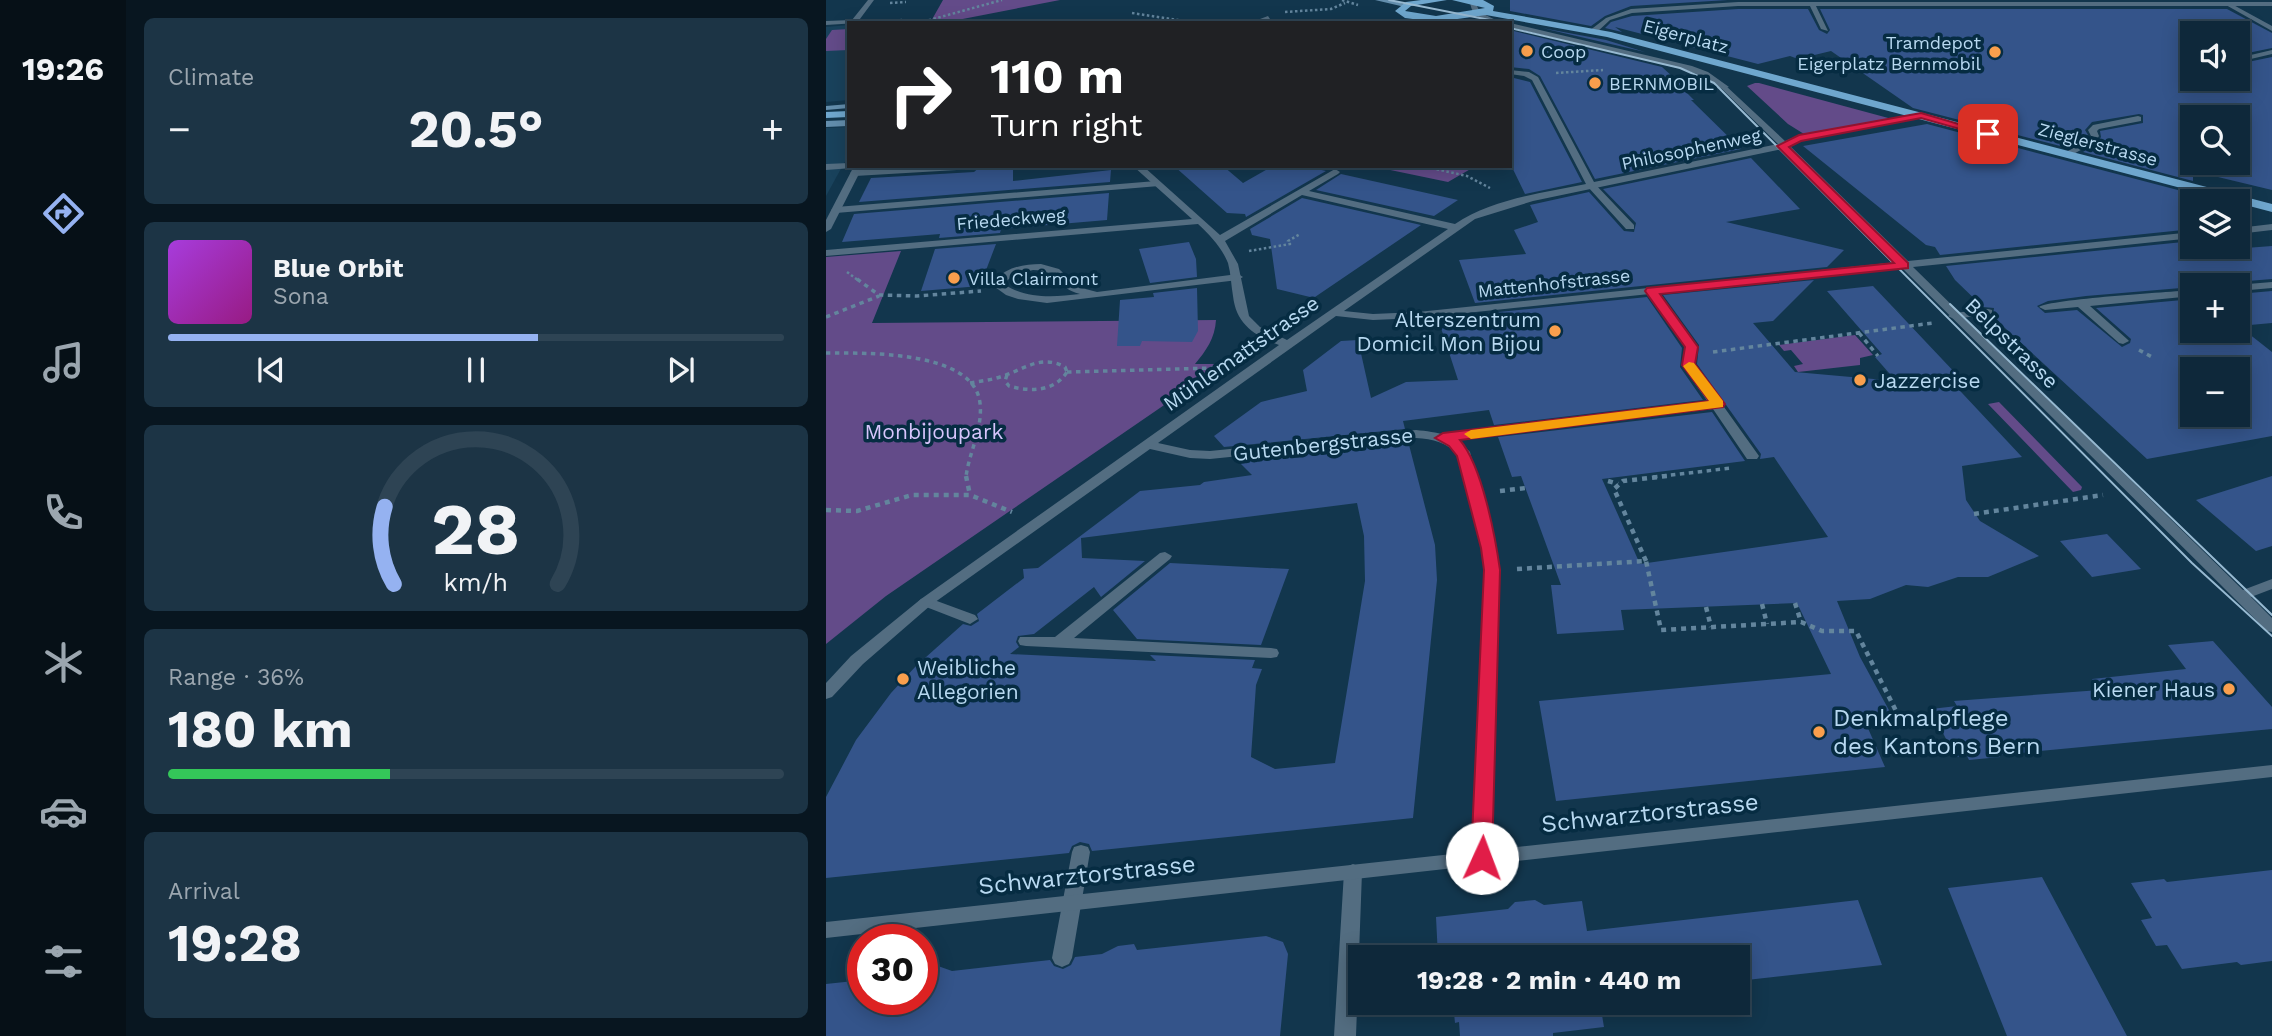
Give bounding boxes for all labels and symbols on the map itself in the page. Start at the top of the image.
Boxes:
street label: Eigerplatz [1641,15,1731,57]
place label: Tramdepot Eigerplatz Bernmobil [1797,32,1981,74]
place label: Coop [1541,41,1586,62]
marker: Coop [1519,43,1535,59]
marker: Tramdepot Eigerplatz Bernmobil [1987,44,2003,60]
place label: BERNMOBIL [1609,73,1714,94]
marker: BERNMOBIL [1587,75,1603,91]
pin [1958,104,2018,164]
street label: Zieglerstrasse [2036,118,2160,170]
street label: Philosophenweg [1619,124,1763,174]
street label: Friedeckweg [956,204,1067,234]
street label: Mattenhofstrasse [1477,265,1631,301]
place label: Villa Clairmont [968,268,1099,289]
marker: Villa Clairmont [946,270,962,286]
street label: Mühlemattstrasse [1158,290,1324,416]
street label: Belpstrasse [1960,292,2064,394]
place label: Alterszentrum Domicil Mon Bijou [1356,307,1541,356]
marker: Alterszentrum Domicil Mon Bijou [1547,323,1563,339]
place label: Jazzercise [1874,368,1981,393]
marker: Jazzercise [1852,372,1868,388]
park label: Monbijoupark [865,419,1003,444]
street label: Gutenbergstrasse [1232,422,1414,466]
place label: Weibliche Allegorien [917,655,1019,704]
marker: Weibliche Allegorien [895,671,911,687]
place label: Kiener Haus [2092,677,2215,702]
marker: Kiener Haus [2221,681,2237,697]
place label: Denkmalpflege des Kantons Bern [1833,704,2041,760]
marker: Denkmalpflege des Kantons Bern [1811,724,1827,740]
street label: Schwarztorstrasse [1540,788,1760,838]
position arrow [1445,821,1519,895]
street label: Schwarztorstrasse [977,850,1197,900]
speed limit sign: 30 [847,924,938,1015]

